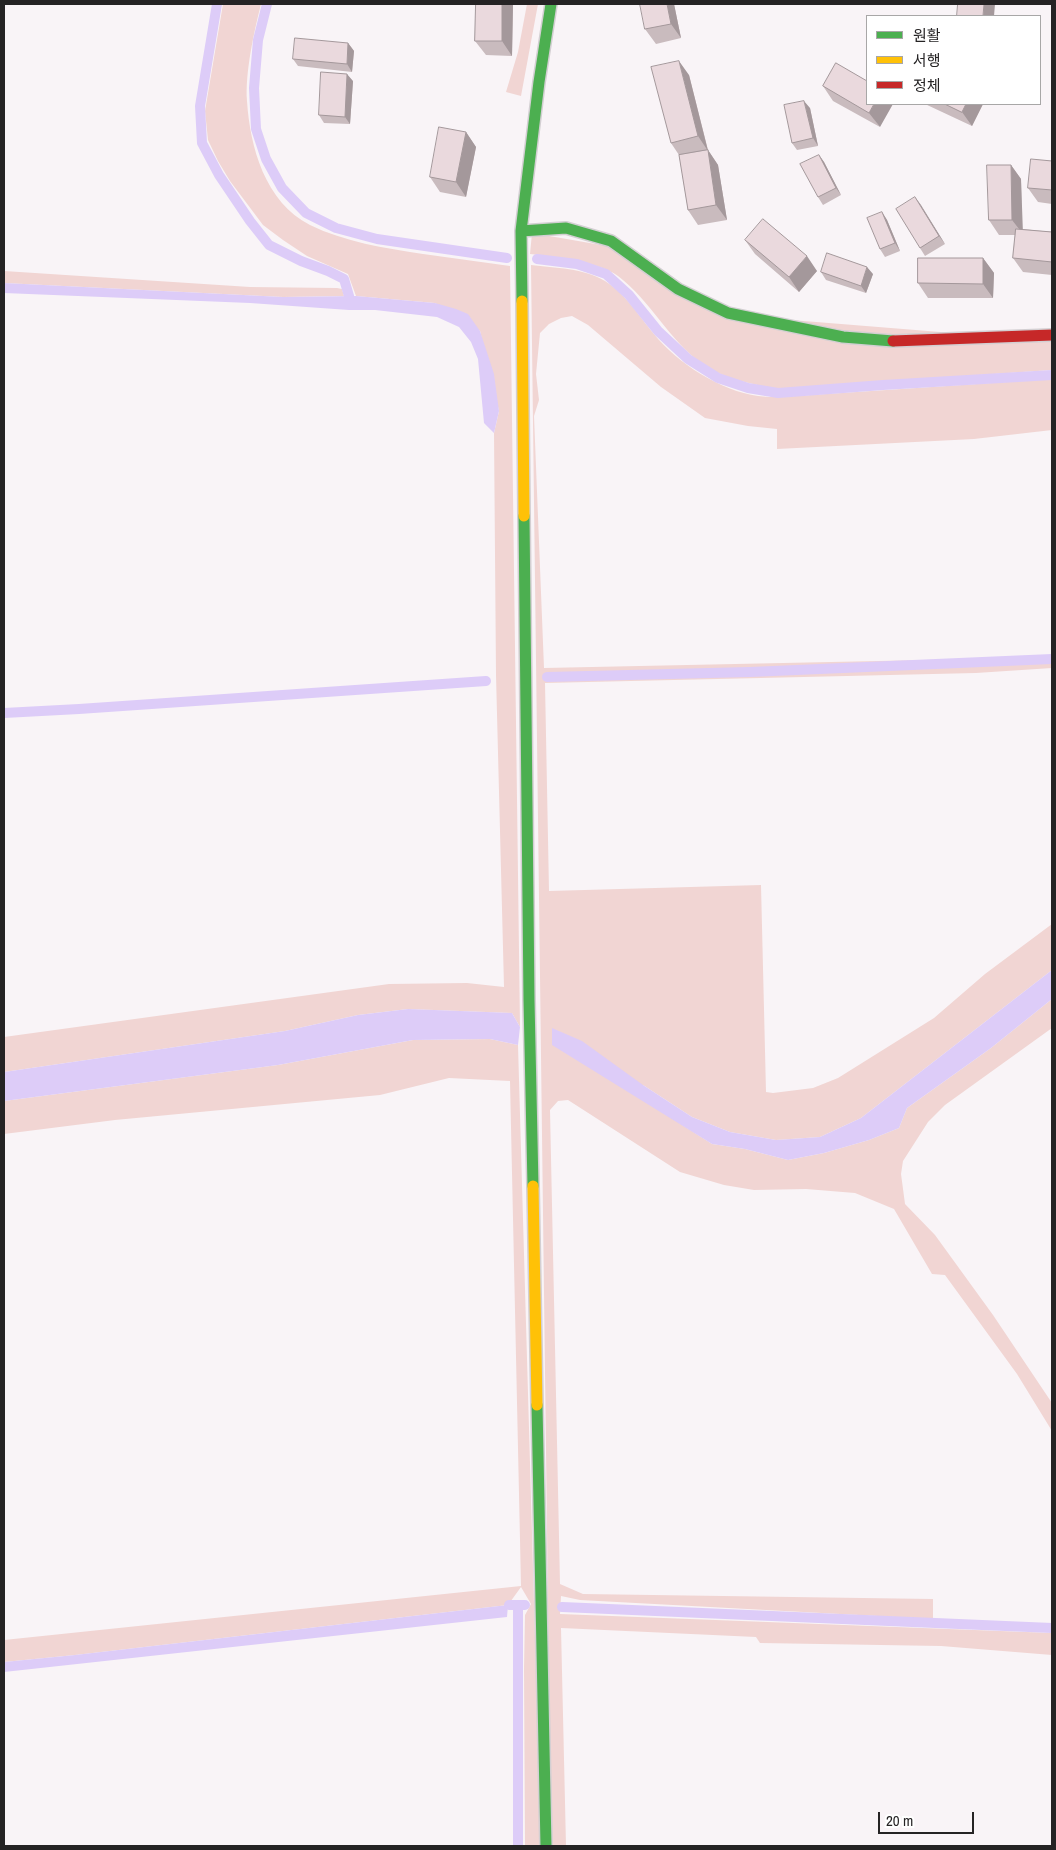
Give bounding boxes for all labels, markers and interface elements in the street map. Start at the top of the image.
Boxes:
legend [866,15,1041,105]
text: 원활 [913,25,941,46]
text: 서행 [913,50,941,71]
text: 정체 [913,75,941,96]
scale bar [881,1802,977,1834]
text: 20 m [886,1810,913,1831]

